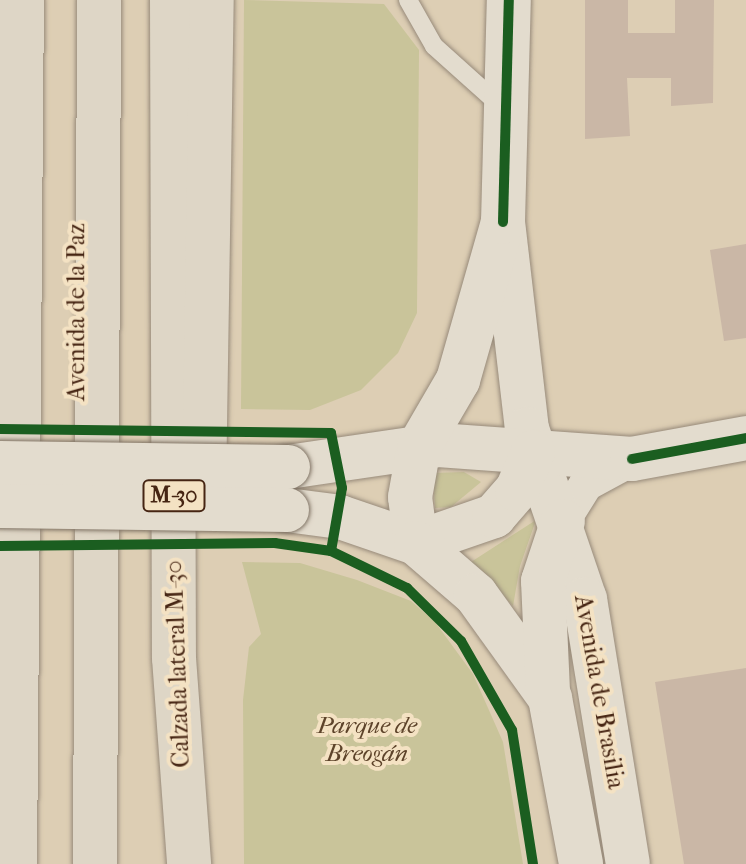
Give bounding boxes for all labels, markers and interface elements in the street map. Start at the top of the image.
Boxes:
street label: Avenida de la Paz [63,223,91,401]
road number: M-30 [142,478,206,514]
street label: Calzada lateral M-30 [160,560,196,768]
street label: Avenida de Brasilia [568,593,630,791]
park label: Parque de Breogán [317,712,417,768]

